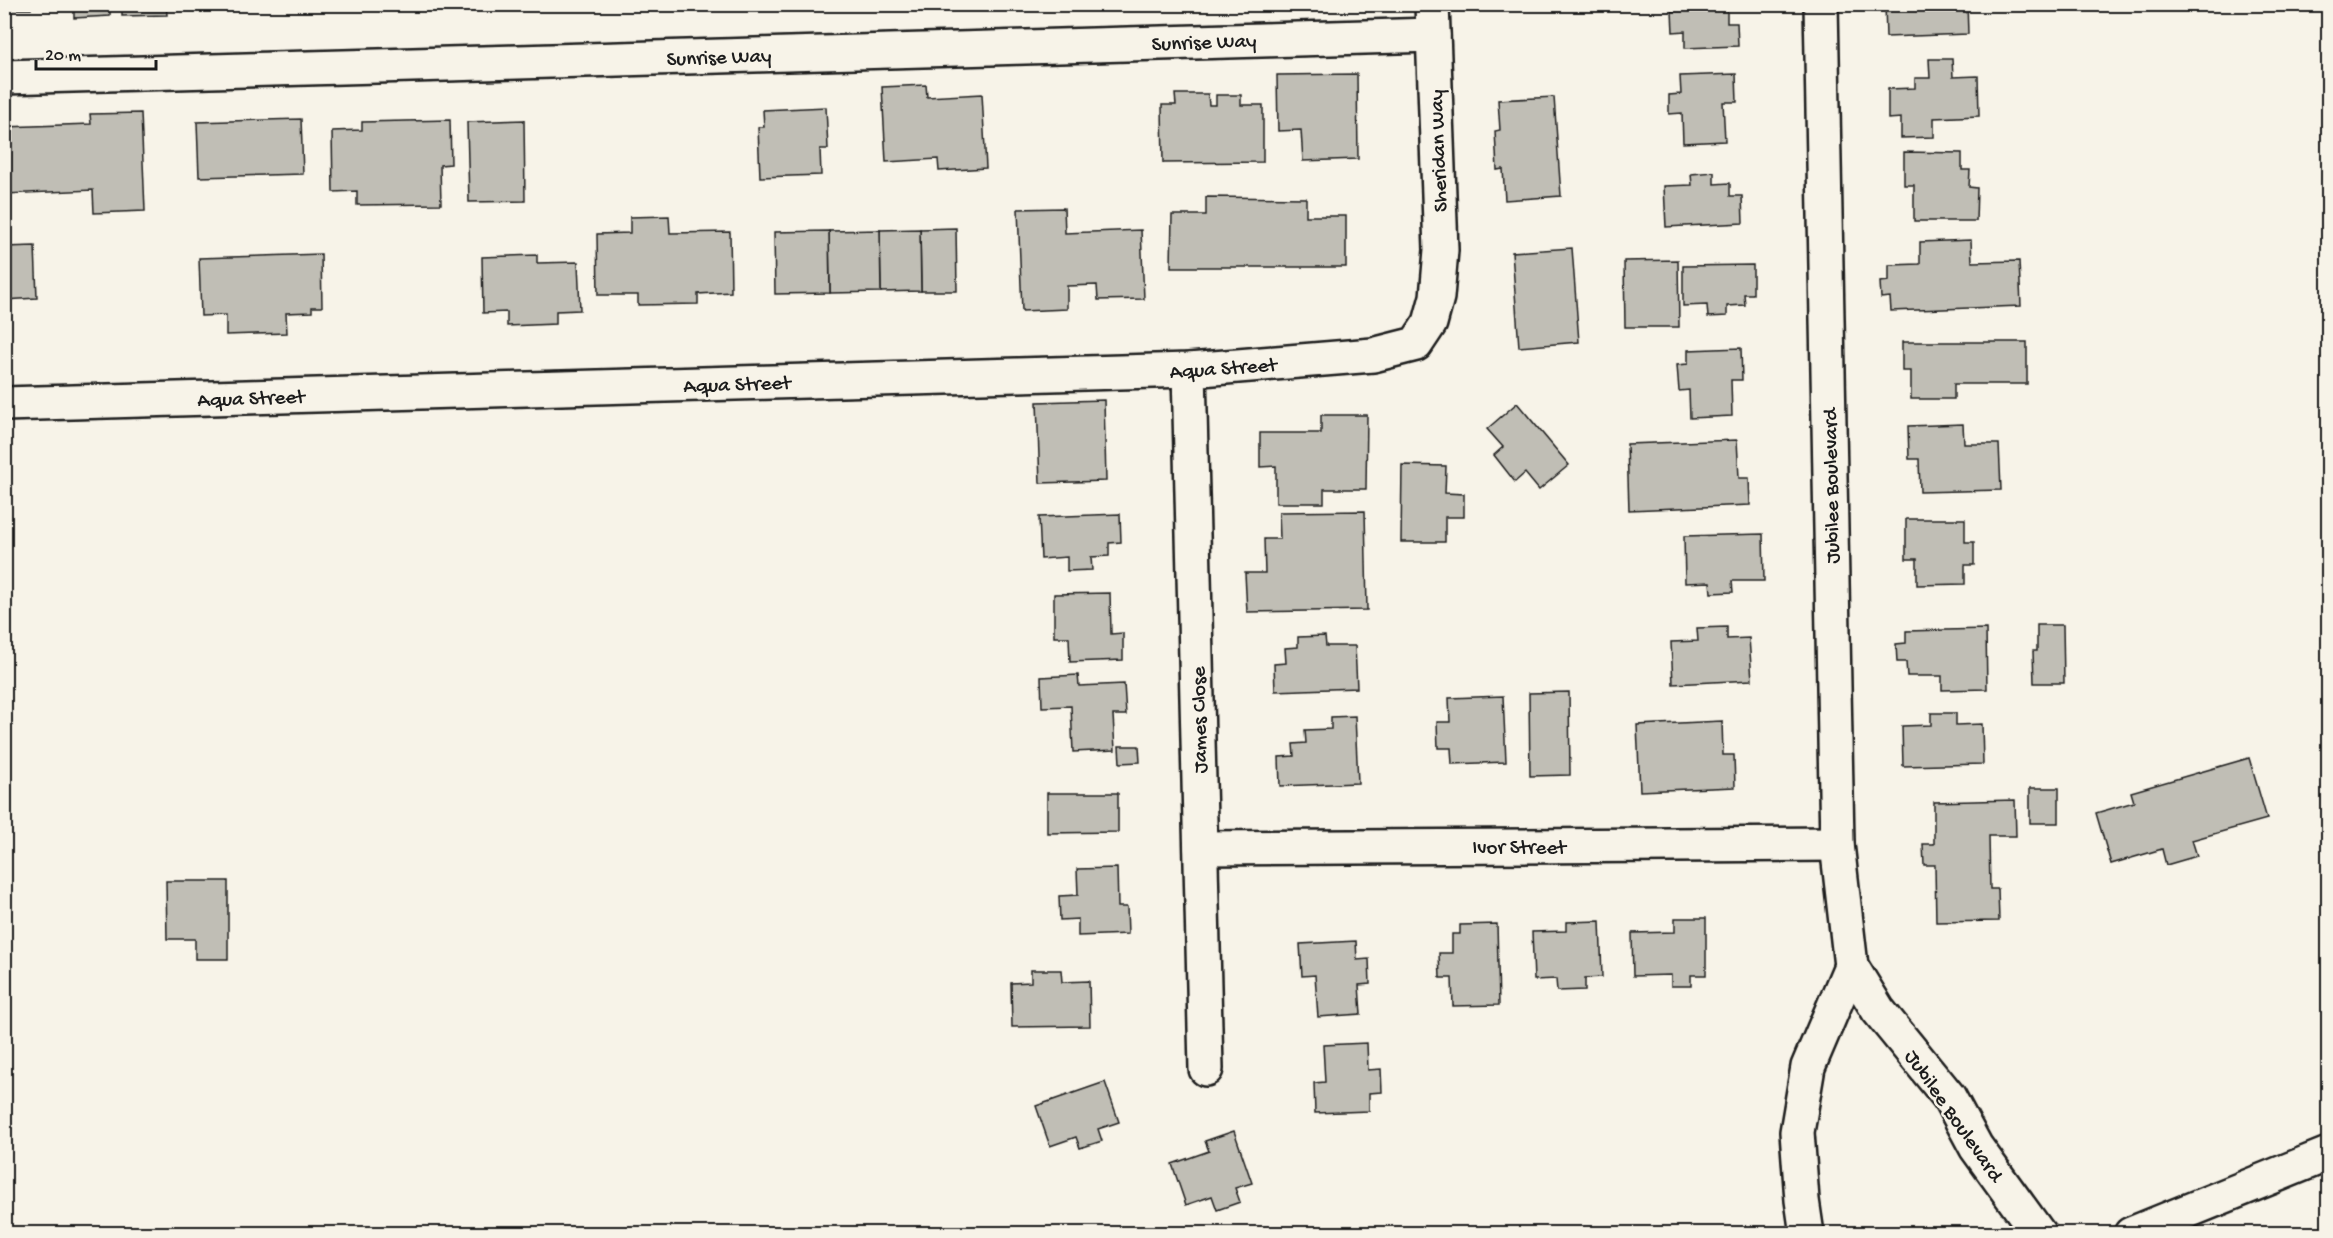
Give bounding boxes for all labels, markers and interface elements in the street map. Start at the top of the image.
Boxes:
street label: Sunrise Way [1151,30,1257,59]
scale bar [36,33,156,71]
street label: Sunrise Way [666,45,772,74]
text: 20 m [45,46,81,67]
street label: Sheridan Way [1426,89,1455,213]
street label: Aqua Street [1169,354,1280,387]
street label: Aqua Street [683,372,794,401]
street label: Aqua Street [197,386,308,415]
street label: Jubilee Boulevard [1820,406,1847,564]
street label: James Close [1188,665,1215,774]
street label: Ivor Street [1472,837,1568,862]
street label: Jubilee Boulevard [1897,1046,2008,1189]

